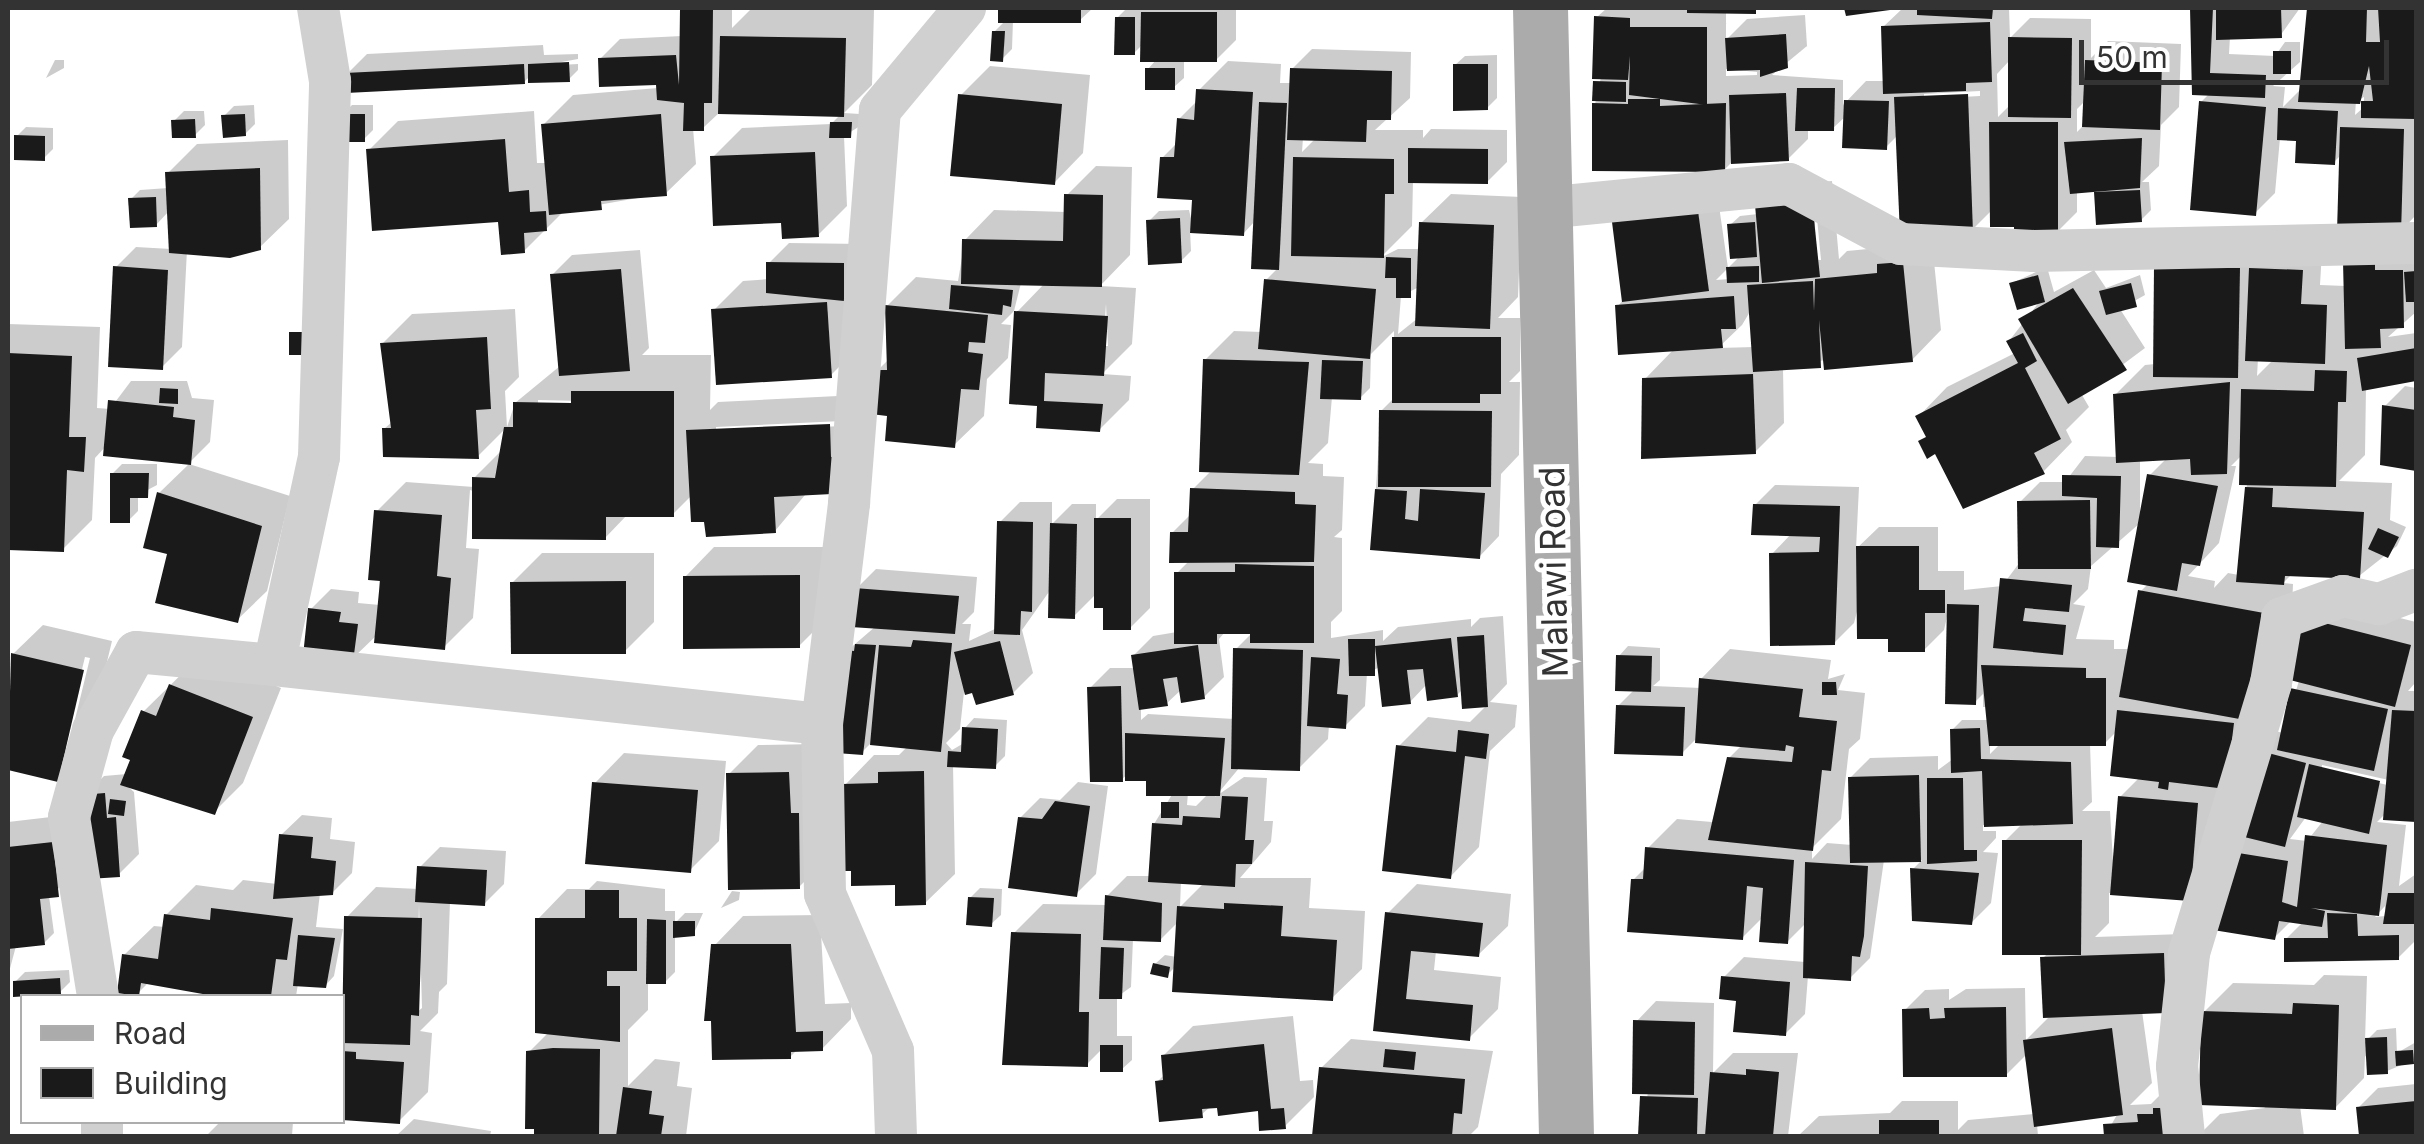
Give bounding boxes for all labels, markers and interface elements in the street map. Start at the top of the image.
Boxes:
scale bar [2084,20,2394,82]
text: 50 m [2096,39,2168,75]
street label: Malawi Road [1530,466,1576,678]
legend [20,994,345,1124]
text: Road [114,1015,186,1051]
text: Building [114,1065,228,1101]

